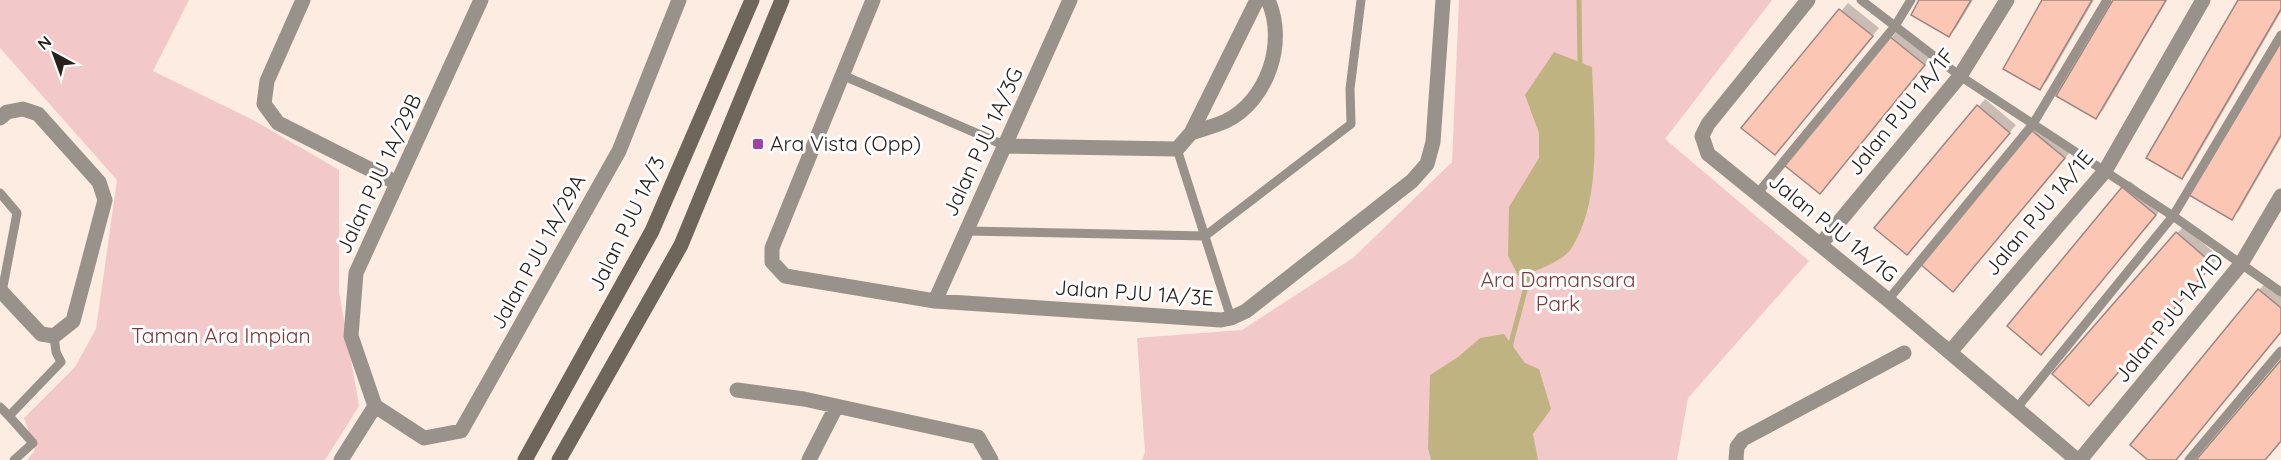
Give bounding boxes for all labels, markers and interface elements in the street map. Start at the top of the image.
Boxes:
north arrow [24,24,84,84]
text: N [33,31,55,54]
street label: Jalan PJU 1A/1F [1841,43,1959,180]
street label: Jalan PJU 1A/3G [936,63,1028,220]
street label: Jalan PJU 1A/29B [330,90,426,258]
place label: Ara Vista (Opp) [770,130,921,156]
marker: Ara Vista (Opp) [751,137,765,151]
street label: Jalan PJU 1A/1E [1978,144,2098,280]
street label: Jalan PJU 1A/3 [582,152,670,295]
street label: Jalan PJU 1A/1G [1764,167,1903,287]
street label: Jalan PJU 1A/29A [484,170,590,334]
street label: Jalan PJU 1A/1D [2108,247,2228,387]
park label: Ara Damansara Park [1480,266,1636,316]
street label: Jalan PJU 1A/3E [1054,273,1214,311]
park label: Taman Ara Impian [131,322,311,348]

